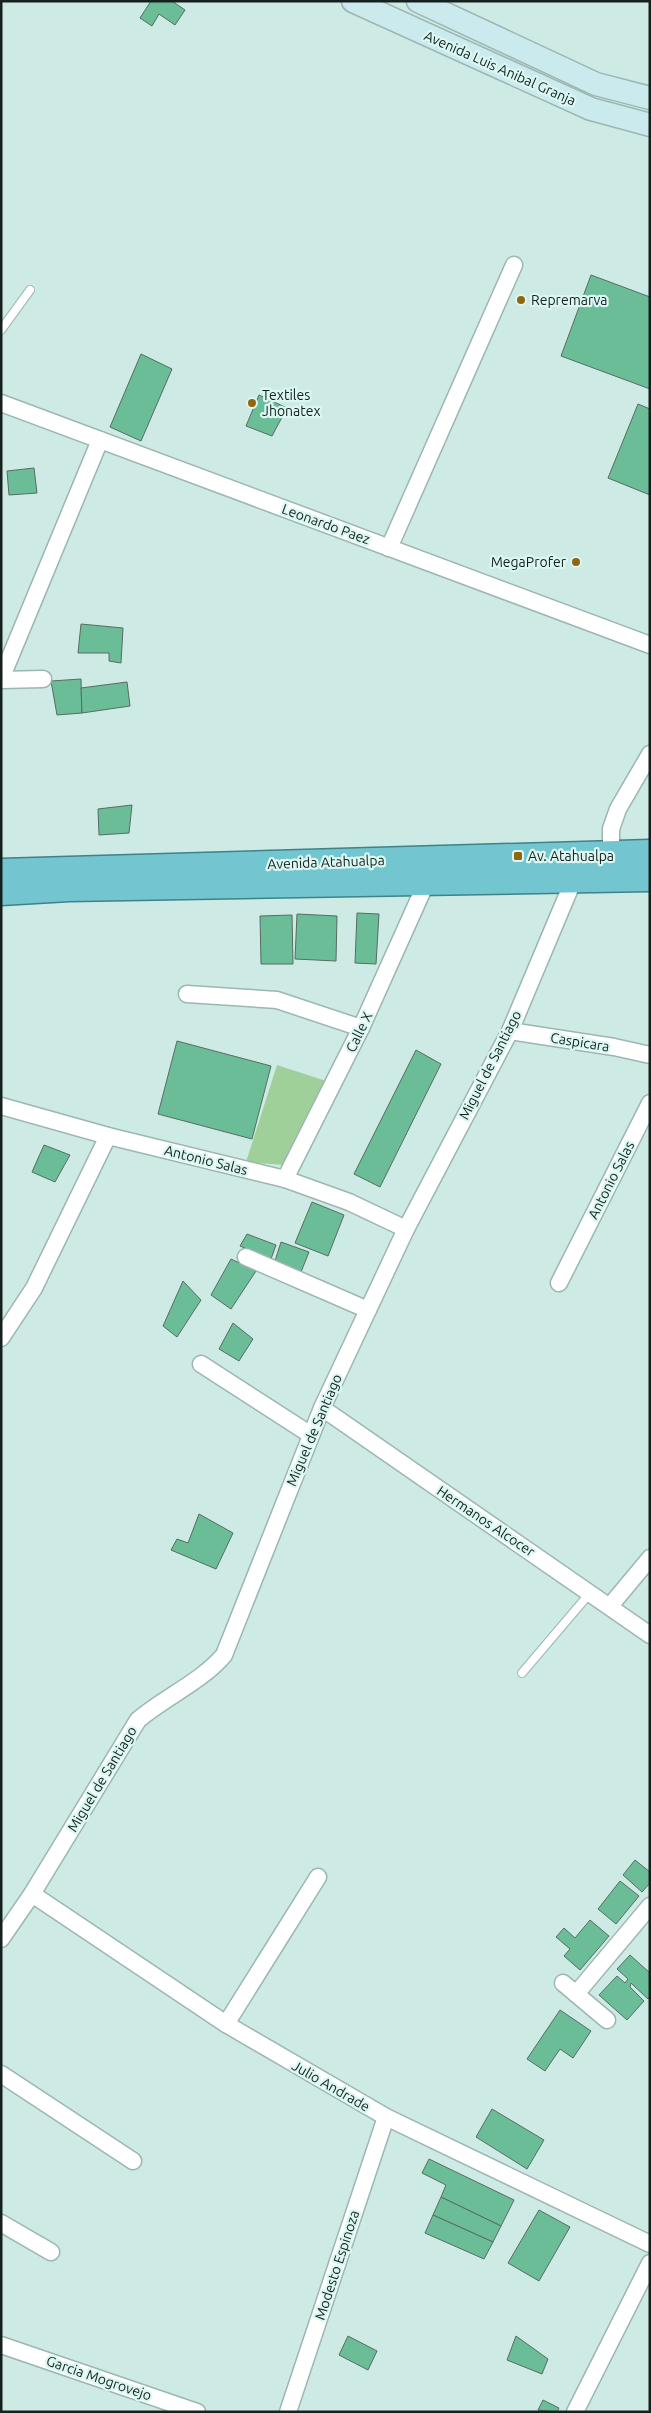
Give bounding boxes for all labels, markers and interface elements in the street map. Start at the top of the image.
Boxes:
street label: Avenida Luis Anibal Granja [422,27,578,109]
place label: Repremarva [531,292,608,308]
marker: Repremarva [515,294,527,306]
place label: Textiles Jhonatex [262,387,321,419]
marker: Textiles Jhonatex [246,397,258,409]
street label: Leonardo Paez [280,501,372,547]
place label: MegaProfer [491,554,567,570]
marker: MegaProfer [570,556,582,568]
place label: Av. Atahualpa [528,848,614,864]
marker: Av. Atahualpa [512,850,524,862]
street label: Avenida Atahualpa [267,852,385,872]
street label: Miguel de Santiago [456,1008,524,1122]
street label: Calle X [342,1009,376,1055]
street label: Caspicara [549,1029,611,1055]
street label: Antonio Salas [585,1138,637,1222]
street label: Antonio Salas [163,1142,249,1178]
street label: Miguel de Santiago [283,1372,345,1488]
street label: Hermanos Alcocer [434,1482,538,1560]
street label: Miguel de Santiago [64,1723,140,1835]
street label: Julio Andrade [289,2057,373,2115]
street label: Modesto Espinoza [312,2208,362,2322]
street label: Garcia Mogrovejo [44,2353,154,2403]

